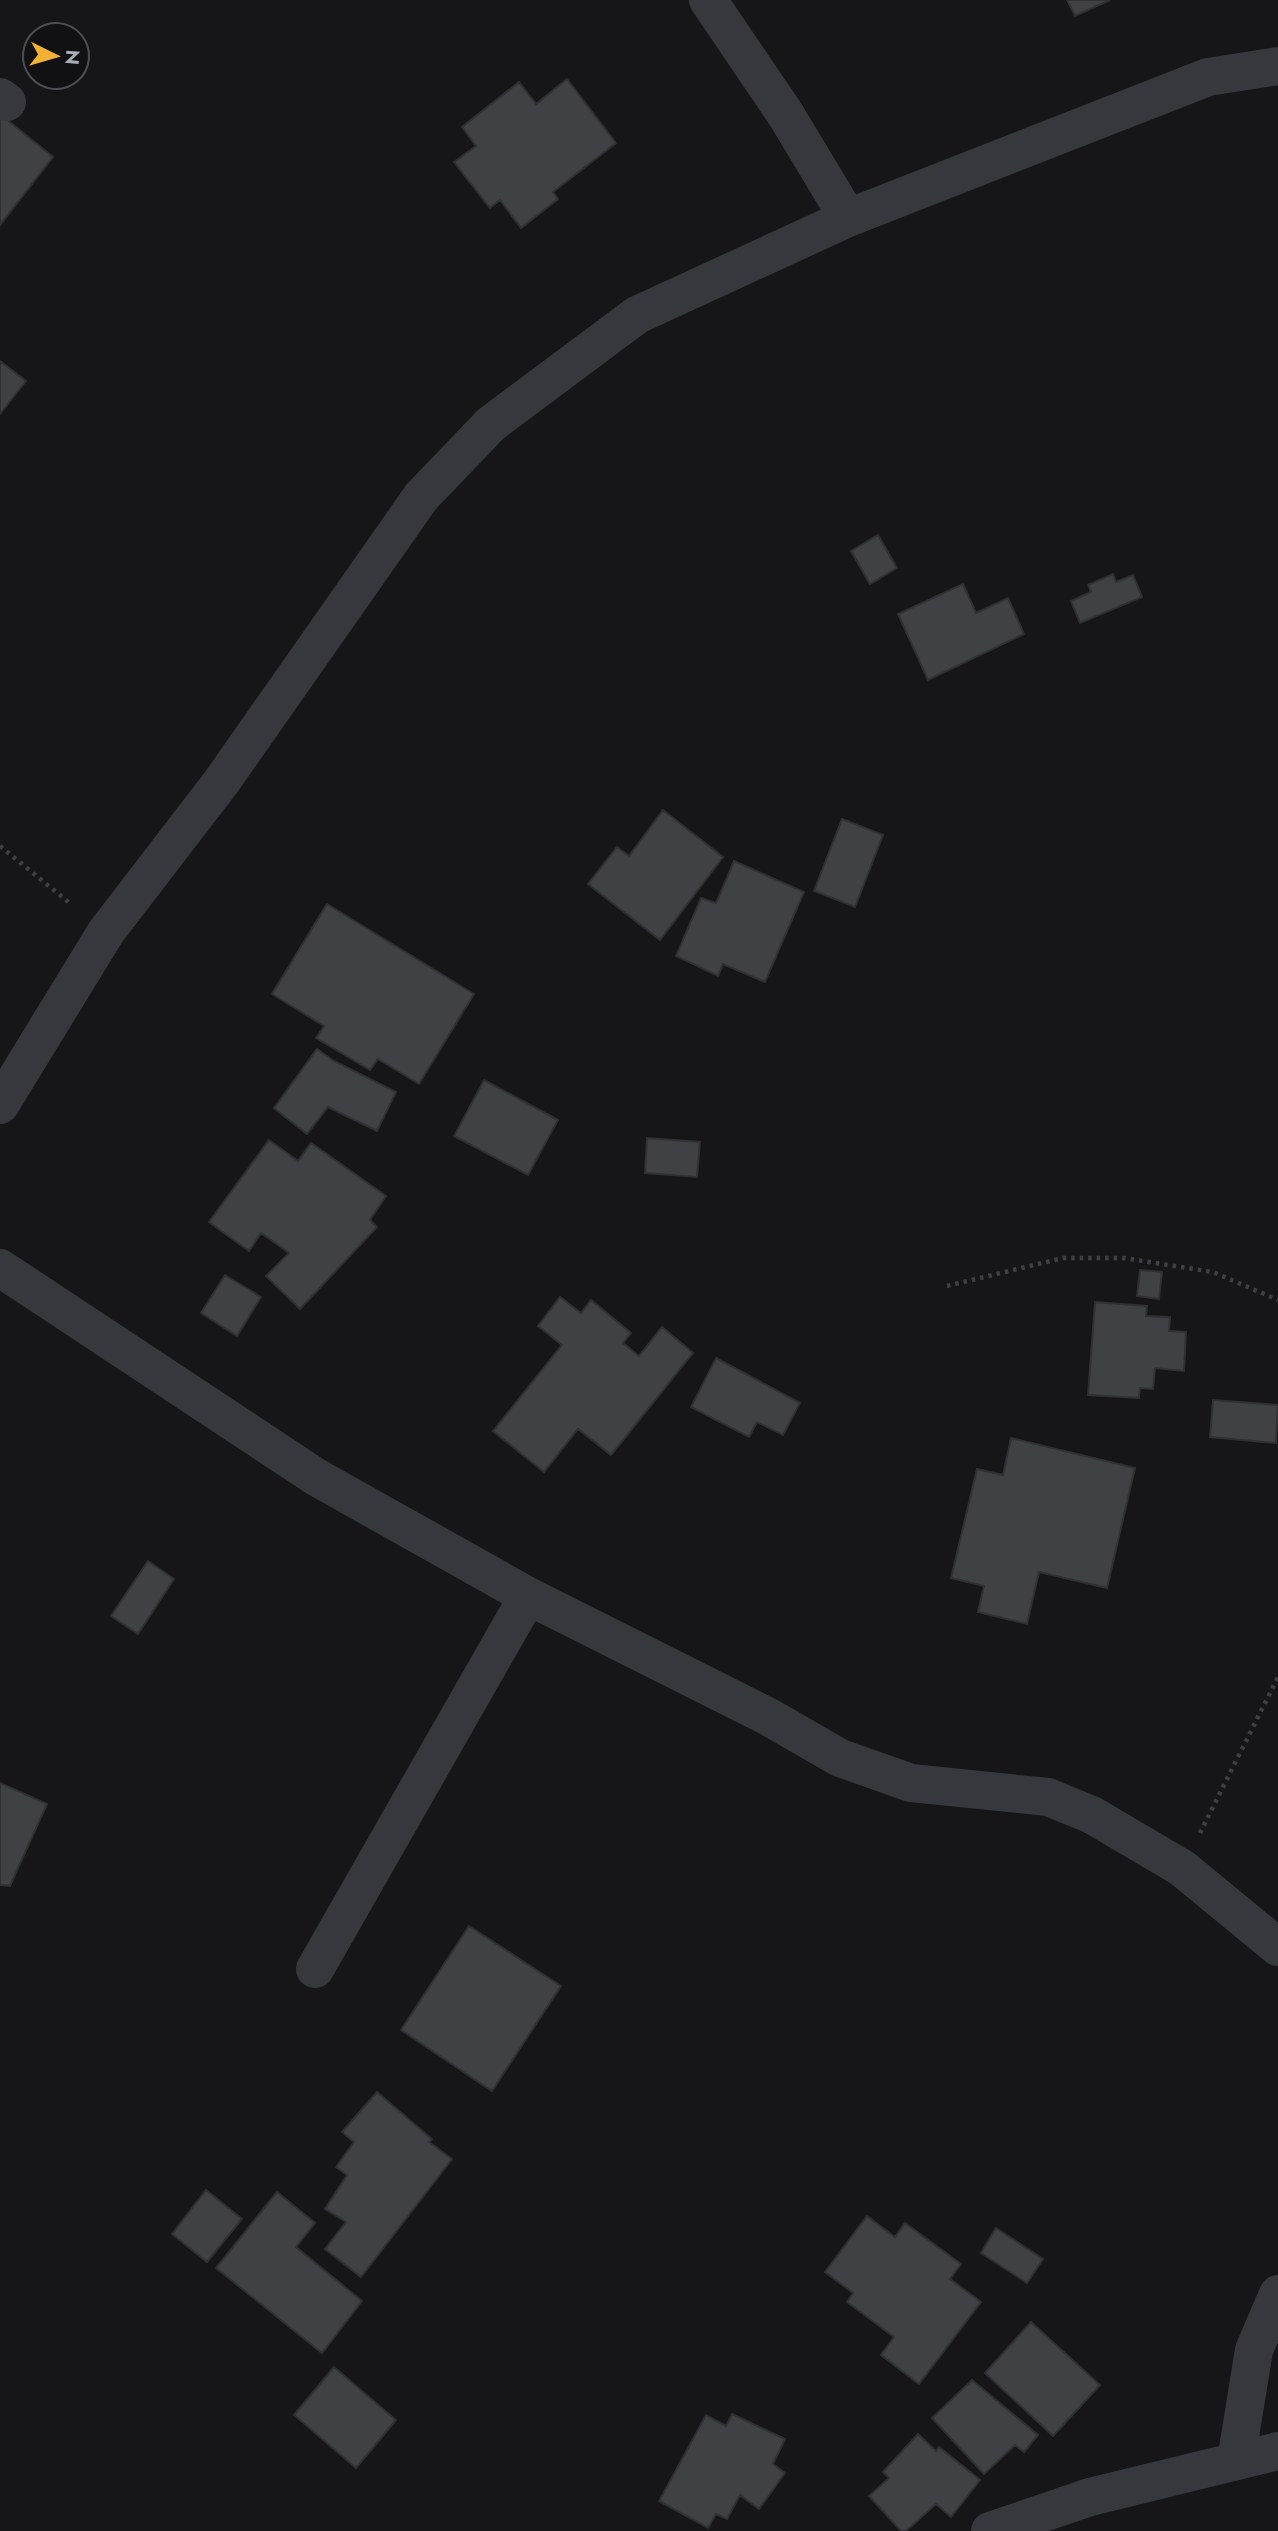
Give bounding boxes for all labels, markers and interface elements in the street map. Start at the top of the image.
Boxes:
north arrow [21,21,91,91]
text: N [58,49,87,66]

